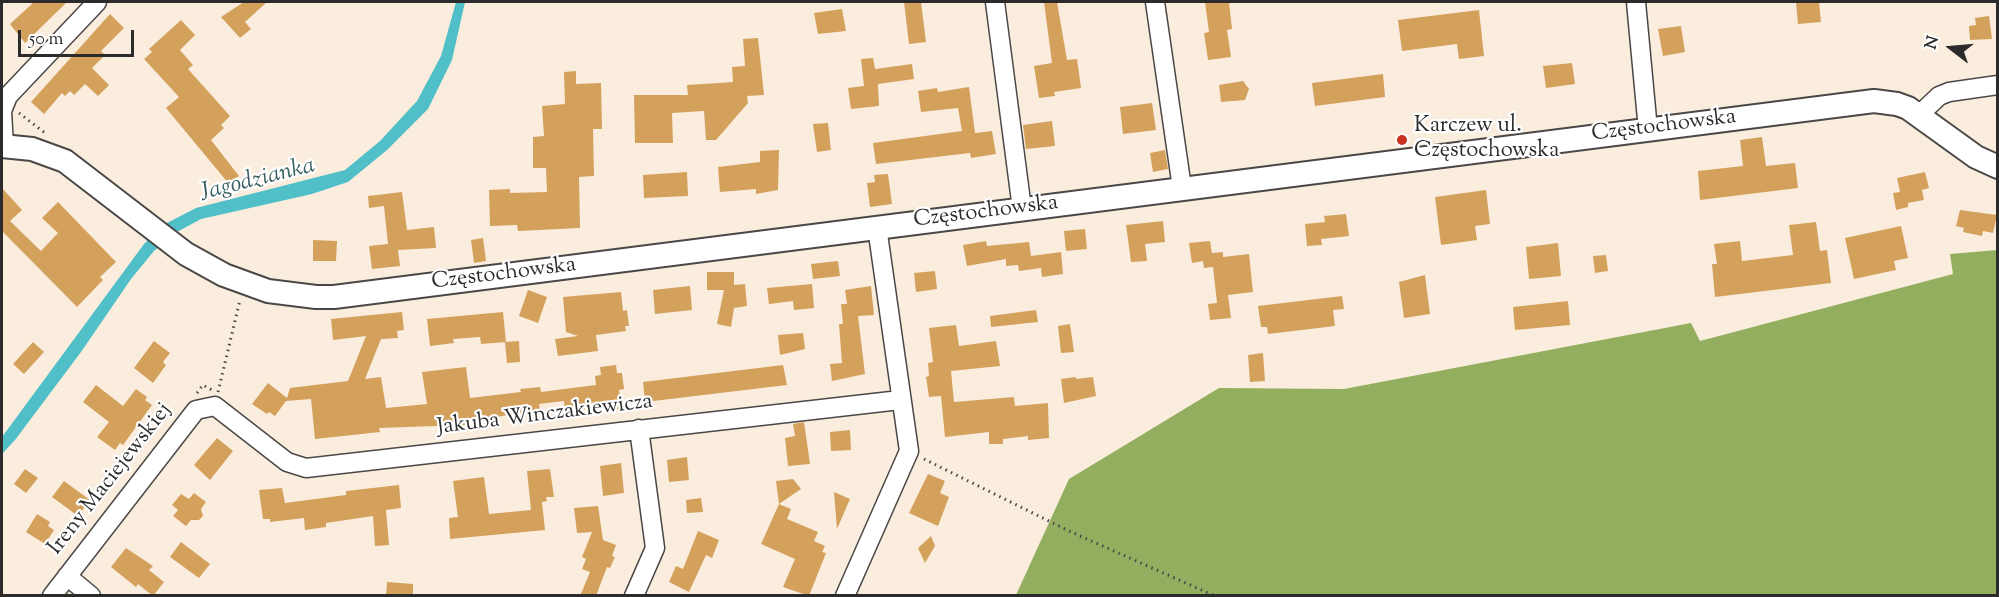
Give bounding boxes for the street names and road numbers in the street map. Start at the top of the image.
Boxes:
street label: Częstochowska [1590,105,1738,149]
street label: Częstochowska [912,191,1060,235]
street label: Częstochowska [430,253,578,297]
street label: Jakuba Winczakiewicza [436,390,654,442]
street label: Ireny Maciejewskiej [44,399,178,561]

